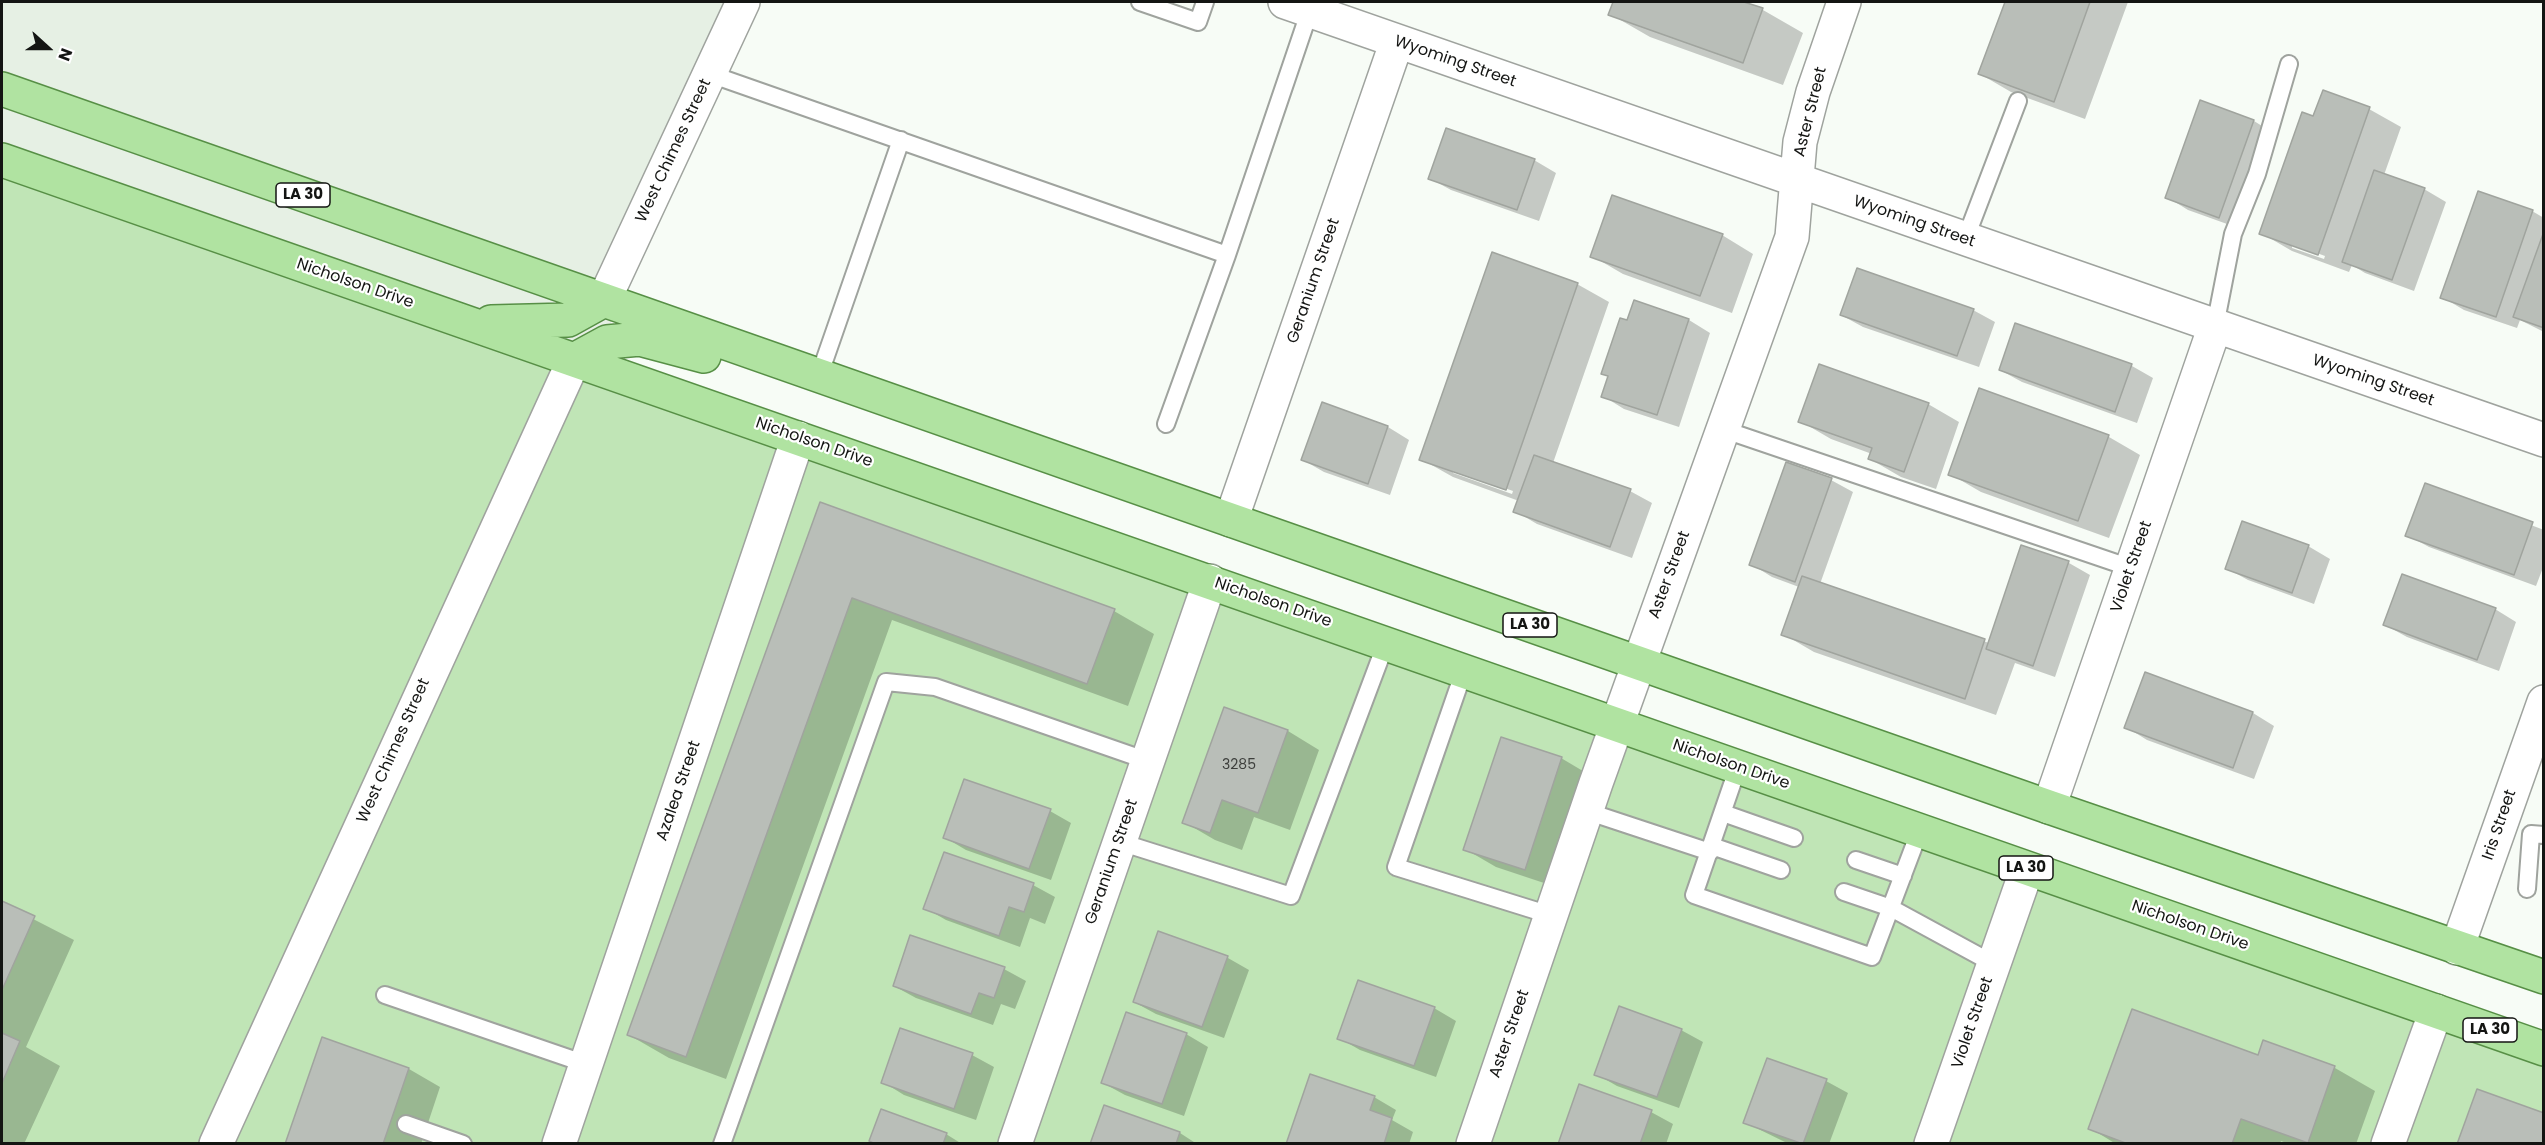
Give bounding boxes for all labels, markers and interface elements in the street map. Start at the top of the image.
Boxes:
north arrow [18,18,78,78]
street label: Wyoming Street [1392,32,1518,92]
text: N [52,45,78,64]
street label: Aster Street [1791,65,1831,159]
street label: West Chimes Street [632,76,716,226]
road number: LA 30 [276,183,330,207]
street label: Wyoming Street [1851,192,1977,252]
street label: Geranium Street [1284,216,1344,346]
street label: Nicholson Drive [294,255,416,313]
street label: Wyoming Street [2310,351,2436,411]
street label: Nicholson Drive [753,414,875,472]
street label: Violet Street [2107,519,2157,615]
street label: Aster Street [1645,529,1695,621]
street label: Nicholson Drive [1212,574,1334,632]
road number: LA 30 [1503,613,1557,637]
street label: West Chimes Street [353,676,435,826]
street label: Nicholson Drive [1670,736,1792,794]
street label: Azalea Street [653,738,705,844]
house number: 3285 [1222,757,1256,773]
street label: Iris Street [2479,787,2521,863]
street label: Geranium Street [1082,797,1142,927]
road number: LA 30 [1999,856,2053,880]
street label: Nicholson Drive [2129,897,2251,955]
street label: Violet Street [1948,975,1998,1071]
street label: Aster Street [1486,987,1534,1081]
road number: LA 30 [2463,1018,2517,1042]

